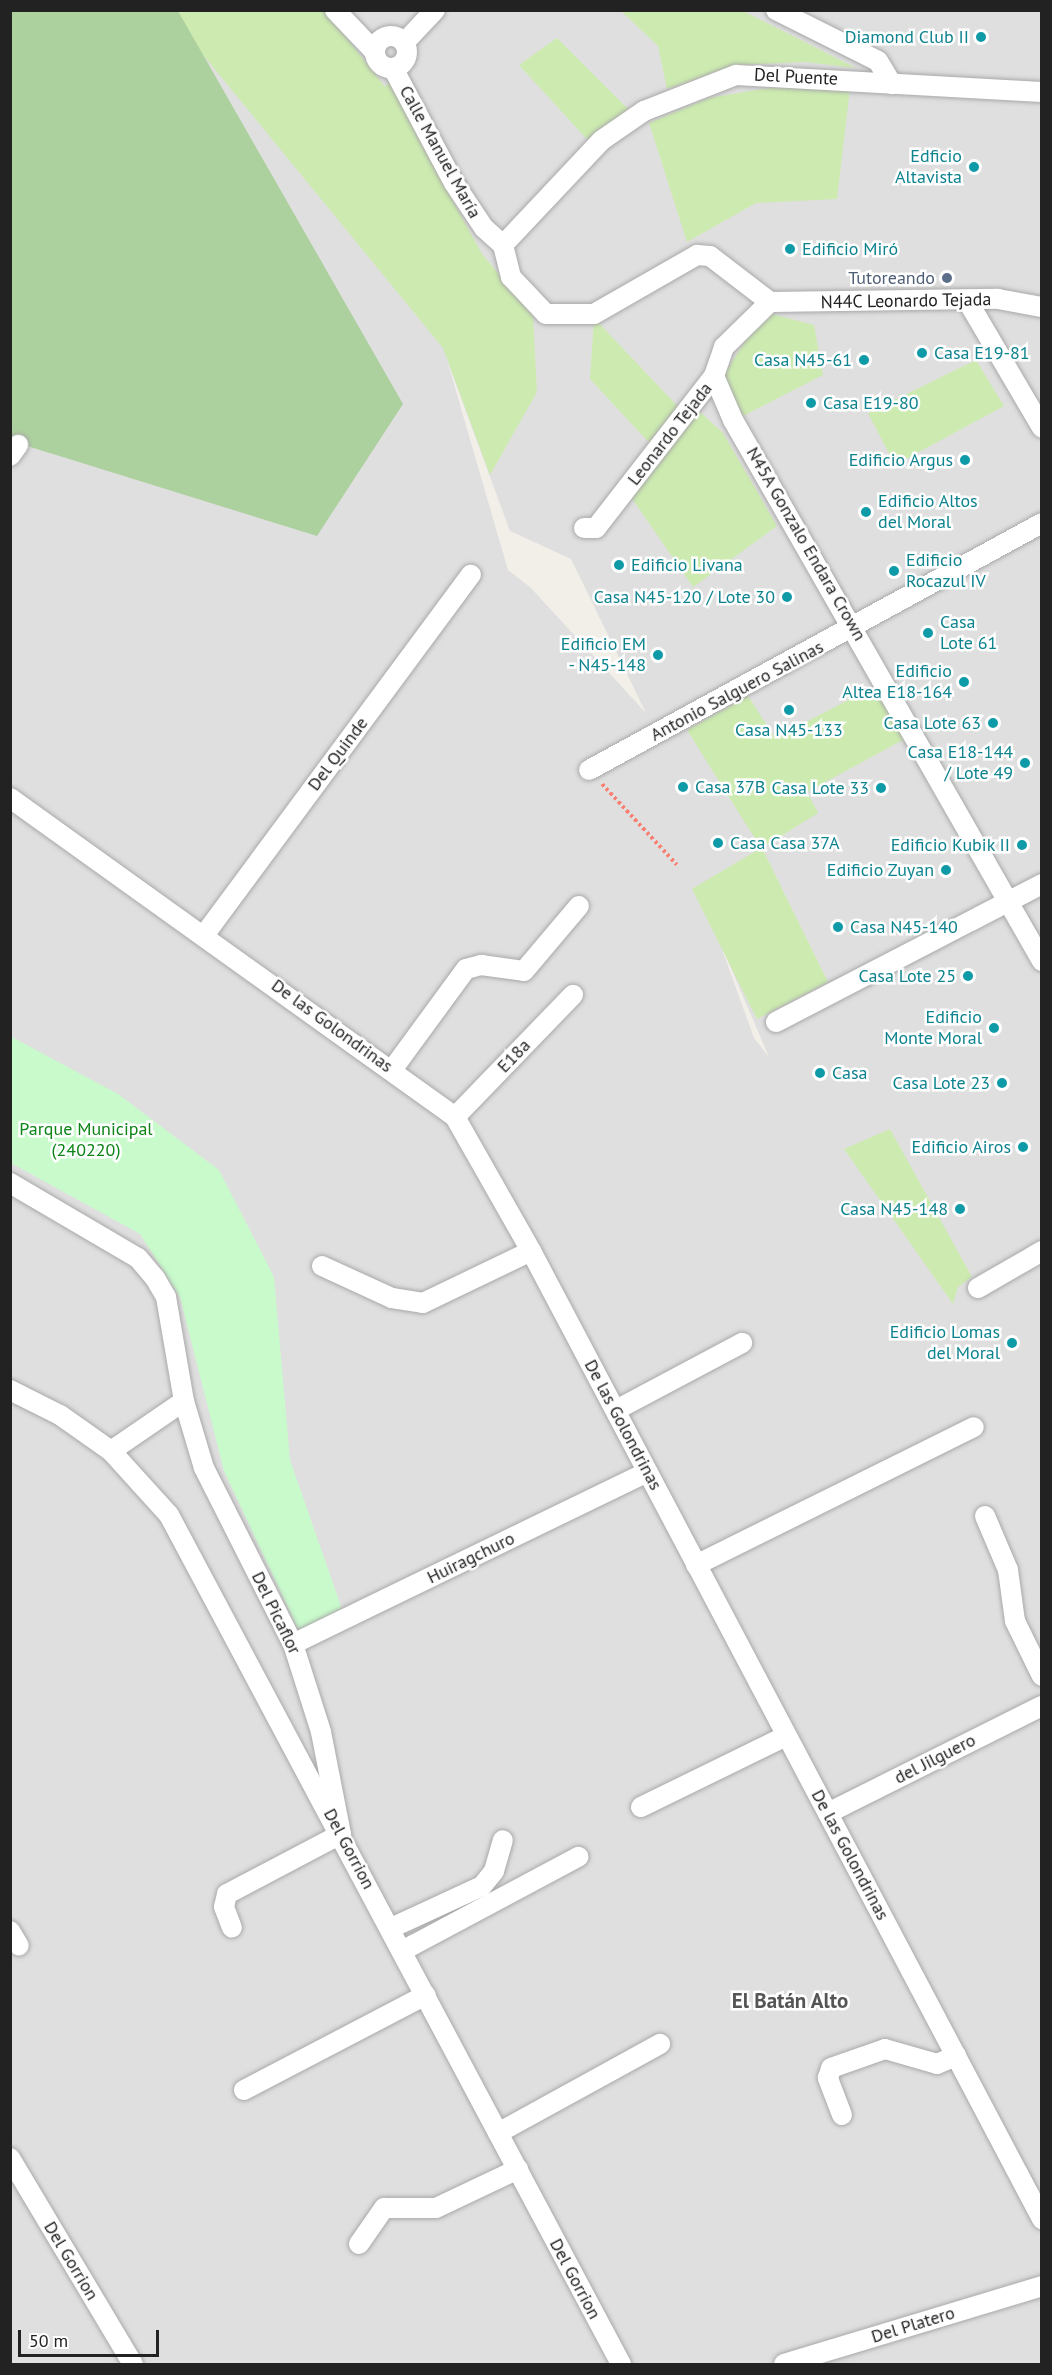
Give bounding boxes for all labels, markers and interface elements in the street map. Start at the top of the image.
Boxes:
place label: Diamond Club II [845,26,969,48]
marker: Diamond Club II [974,30,988,44]
street label: Del Puente [753,64,839,90]
street label: Calle Manuel María [395,82,485,222]
place label: Edficio Altavista [895,146,962,188]
marker: Edficio Altavista [967,160,981,174]
place label: Edificio Miró [802,238,898,260]
marker: Edificio Miró [783,242,797,256]
place label: Tutoreando [848,267,935,289]
marker: Tutoreando [940,271,954,285]
street label: N44C Leonardo Tejada [820,289,992,313]
place label: Casa E19-81 [934,342,1030,364]
marker: Casa E19-81 [915,346,929,360]
place label: Casa N45-61 [754,349,852,371]
marker: Casa N45-61 [857,353,871,367]
street label: Leonardo Tejada [623,378,717,490]
place label: Casa E19-80 [823,392,919,414]
marker: Casa E19-80 [804,396,818,410]
street label: N45A Gonzalo Endara Crown [741,443,871,645]
place label: Edificio Argus [848,449,953,471]
marker: Edificio Argus [958,453,972,467]
place label: Edificio Altos del Moral [878,491,978,534]
marker: Edificio Altos del Moral [859,505,873,519]
place label: Edificio Rocazul IV [906,550,986,592]
place label: Edificio Livana [631,554,743,576]
marker: Edificio Livana [612,558,626,572]
marker: Edificio Rocazul IV [887,564,901,578]
place label: Casa N45-120 / Lote 30 [594,586,775,608]
marker: Casa N45-120 / Lote 30 [780,590,794,604]
place label: Casa Lote 61 [940,612,997,654]
marker: Casa Lote 61 [921,626,935,640]
place label: Edificio EM - N45-148 [561,634,646,676]
street label: Antonio Salguero Salinas [647,636,827,746]
marker: Edificio EM - N45-148 [651,648,665,662]
place label: Edificio Altea E18-164 [842,661,952,704]
marker: Edificio Altea E18-164 [957,675,971,689]
marker: Casa N45-133 [782,703,796,717]
place label: Casa Lote 63 [883,712,981,734]
street label: Del Quinde [303,713,373,795]
marker: Casa Lote 63 [986,716,1000,730]
place label: Casa N45-133 [735,719,843,741]
place label: Casa E18-144 / Lote 49 [908,742,1013,784]
marker: Casa E18-144 / Lote 49 [1018,756,1032,770]
place label: Casa 37B [695,776,765,798]
place label: Casa Lote 33 [771,777,869,799]
marker: Casa 37B [676,780,690,794]
marker: Casa Lote 33 [874,781,888,795]
place label: Casa Casa 37A [730,832,840,854]
place label: Edificio Kubik II [890,834,1010,856]
marker: Casa Casa 37A [711,836,725,850]
marker: Edificio Kubik II [1015,838,1029,852]
place label: Edificio Zuyan [826,859,934,881]
marker: Edificio Zuyan [939,863,953,877]
place label: Casa N45-140 [850,916,958,938]
marker: Casa N45-140 [831,920,845,934]
place label: Casa Lote 25 [858,965,956,987]
marker: Casa Lote 25 [961,969,975,983]
street label: De las Golondrinas [267,975,397,1077]
place label: Edificio Monte Moral [884,1007,982,1050]
marker: Edificio Monte Moral [987,1021,1001,1035]
street label: E18a [493,1035,535,1077]
place label: Casa [832,1062,867,1084]
marker: Casa [813,1066,827,1080]
place label: Casa Lote 23 [892,1072,990,1094]
marker: Casa Lote 23 [995,1076,1009,1090]
park label: Parque Municipal (240220) [19,1119,153,1162]
place label: Edificio Airos [911,1136,1011,1158]
marker: Edificio Airos [1016,1140,1030,1154]
place label: Casa N45-148 [840,1198,948,1220]
marker: Casa N45-148 [953,1202,967,1216]
place label: Edificio Lomas del Moral [890,1322,1000,1364]
marker: Edificio Lomas del Moral [1005,1336,1019,1350]
street label: De las Golondrinas [580,1356,666,1494]
street label: Huiragchuro [424,1528,518,1588]
street label: Del Picaflor [247,1568,305,1658]
street label: del Jilguero [891,1729,979,1789]
street label: De las Golondrinas [807,1786,893,1924]
street label: Del Gorrion [319,1805,379,1893]
district label: El Batán Alto [731,1988,849,2014]
street label: Del Gorrion [39,2218,103,2304]
street label: Del Gorrion [545,2235,605,2323]
street label: Del Platero [869,2302,957,2348]
scale bar [21,2318,162,2356]
text: 50 m [29,2329,68,2352]

